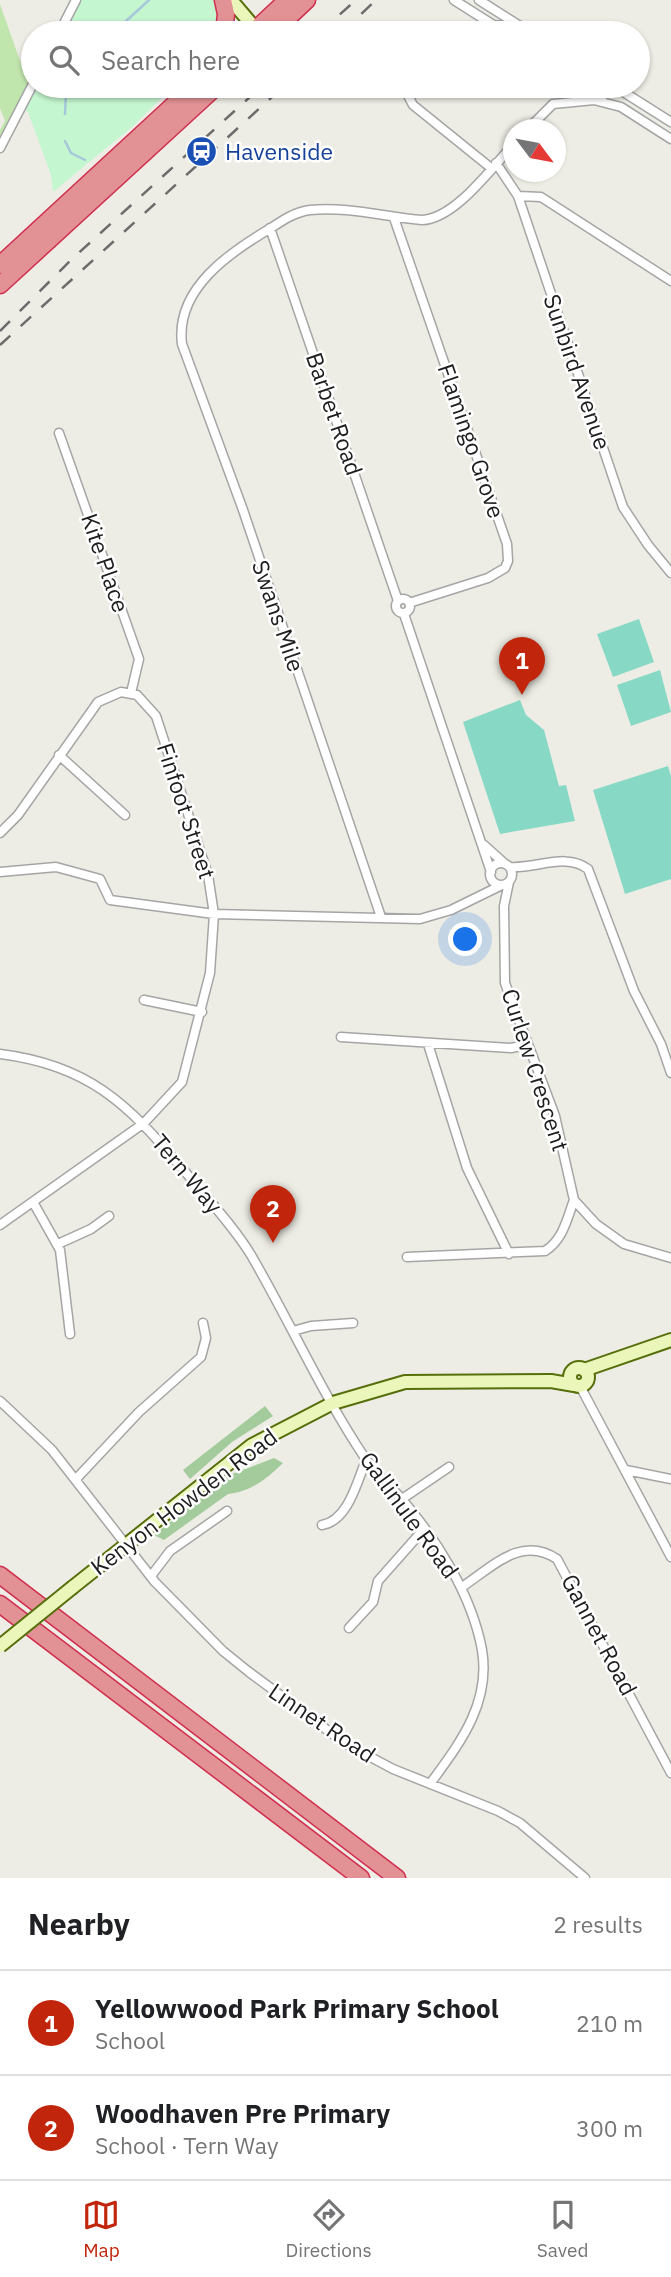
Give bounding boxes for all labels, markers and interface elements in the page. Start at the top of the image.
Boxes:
search box [21,21,650,98]
icon: search [45,41,83,79]
text: Search here [101,43,240,77]
north arrow [503,119,566,182]
station icon: Havenside [185,135,219,169]
place label: Havenside [225,136,333,166]
street label: Sunbird Avenue [537,290,619,453]
street label: Barbet Road [300,348,370,479]
street label: Flamingo Grove [431,359,512,522]
street label: Kite Place [75,509,137,616]
street label: Swans Mile [246,556,312,675]
pin: 1 [499,637,545,695]
street label: Finfoot Street [151,739,223,883]
your location [448,922,482,956]
street label: Curlew Crescent [496,985,576,1155]
street label: Tern Way [146,1127,230,1220]
pin: 2 [250,1185,296,1243]
street label: Kenyon Howden Road [84,1421,283,1581]
street label: Gallinule Road [354,1445,466,1584]
street label: Gannet Road [555,1569,644,1700]
street label: Linnet Road [263,1676,382,1769]
text: Nearby [28,1904,130,1943]
text: 2 results [553,1909,643,1939]
text: Yellowwood Park Primary School [95,1991,499,2025]
text: 1 [44,2008,58,2038]
text: 210 m [576,2008,643,2038]
text: School [95,2025,165,2055]
text: Woodhaven Pre Primary [95,2096,390,2130]
text: 2 [44,2113,58,2143]
text: 300 m [576,2113,643,2143]
text: School · Tern Way [95,2130,279,2160]
tab: Map [82,2196,120,2262]
tab: Directions [285,2196,372,2262]
tab: Saved [537,2196,589,2262]

